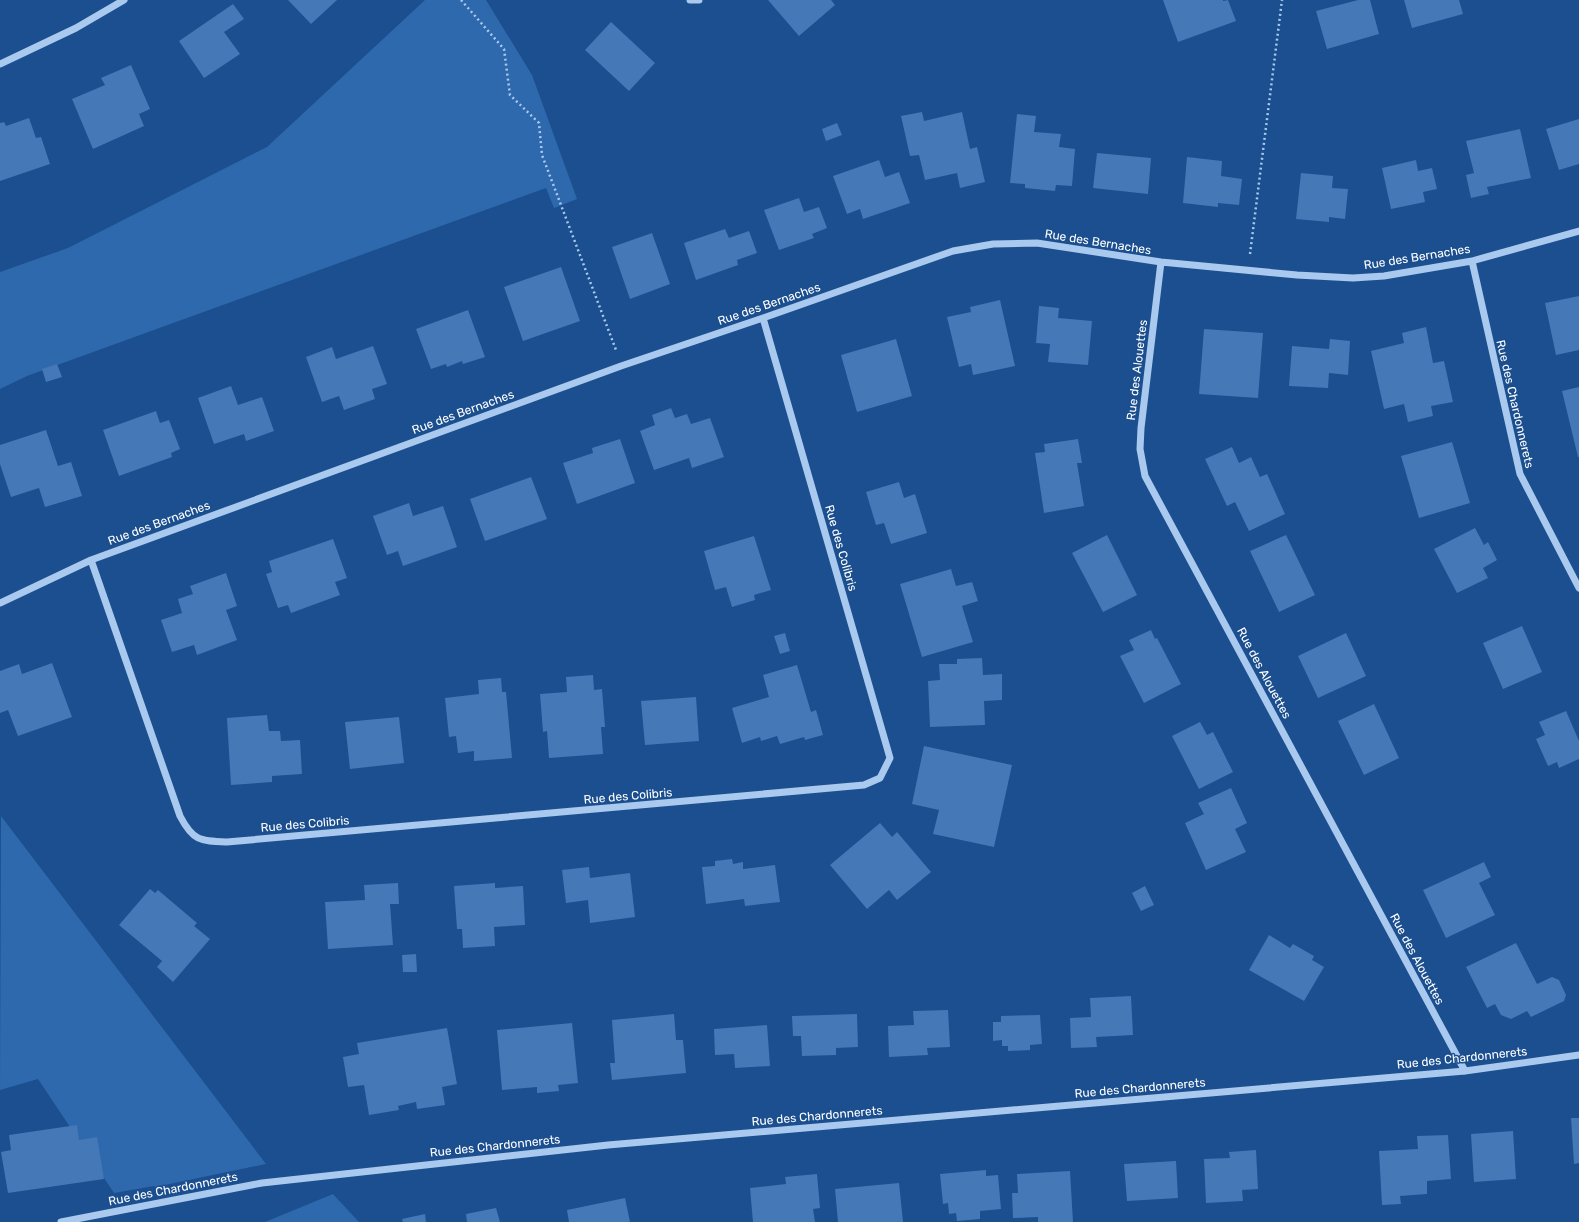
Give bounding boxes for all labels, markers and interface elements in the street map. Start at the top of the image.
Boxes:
street label: Rue des Bernaches [1044,227,1152,257]
street label: Rue des Bernaches [1363,242,1471,272]
street label: Rue des Bernaches [716,280,822,328]
street label: Rue des Alouettes [1124,319,1150,421]
street label: Rue des Chardonnerets [1493,338,1537,470]
street label: Rue des Bernaches [410,387,516,437]
street label: Rue des Bernaches [106,498,212,548]
street label: Rue des Colibris [822,503,860,593]
street label: Rue des Alouettes [1234,625,1294,721]
street label: Rue des Colibris [583,785,673,807]
street label: Rue des Colibris [260,813,350,835]
street label: Rue des Alouettes [1387,911,1447,1007]
street label: Rue des Chardonnerets [1396,1044,1528,1072]
street label: Rue des Chardonnerets [1074,1075,1206,1101]
street label: Rue des Chardonnerets [751,1103,883,1129]
street label: Rue des Chardonnerets [429,1132,561,1160]
street label: Rue des Chardonnerets [107,1170,239,1208]

